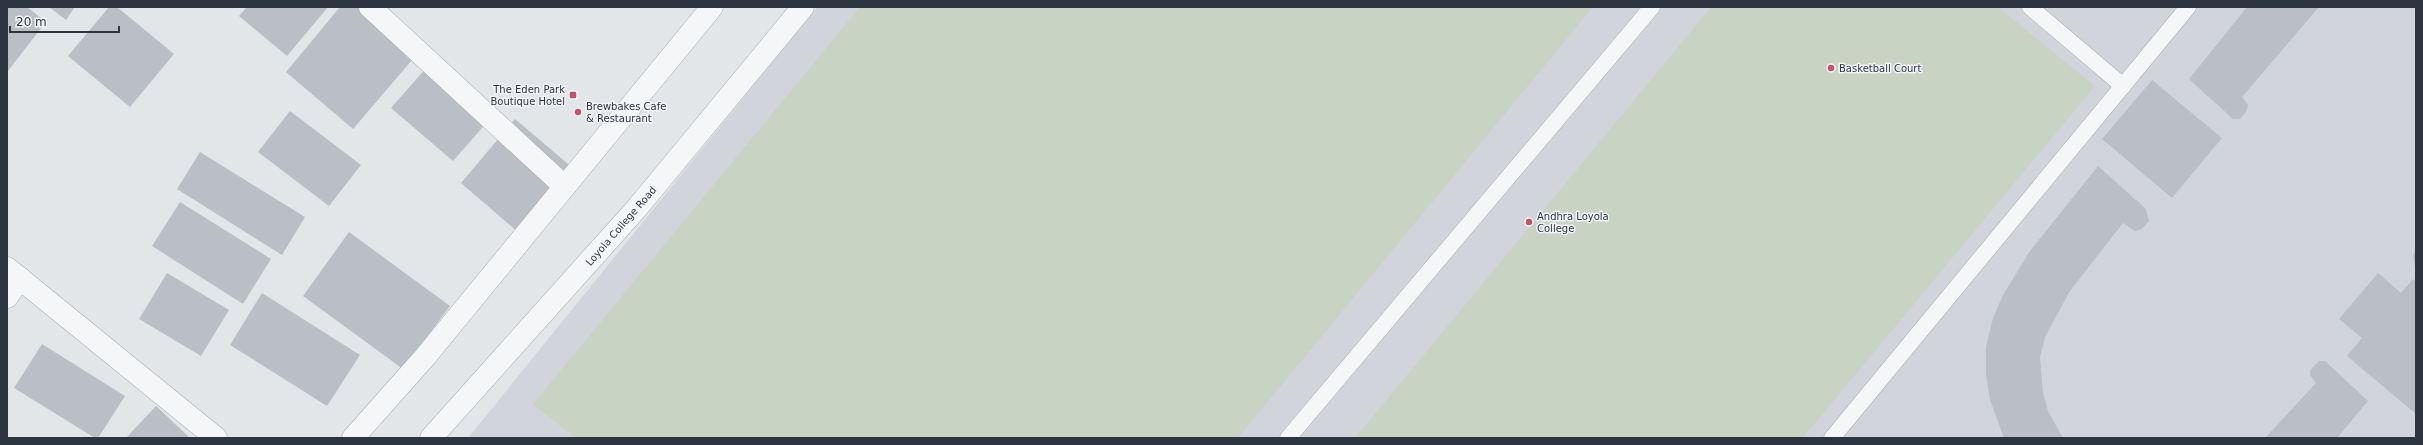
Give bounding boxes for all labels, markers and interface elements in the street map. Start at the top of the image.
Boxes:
scale bar [10,8,119,34]
text: 20 m [16,15,47,29]
marker: Basketball Court [1826,63,1836,73]
place label: Basketball Court [1839,63,1921,74]
place label: The Eden Park Boutique Hotel [490,84,565,107]
marker: The Eden Park Boutique Hotel [568,90,578,100]
place label: Brewbakes Cafe & Restaurant [586,101,666,124]
marker: Brewbakes Cafe & Restaurant [573,107,583,117]
street label: Loyola College Road [584,184,658,268]
place label: Andhra Loyola College [1537,211,1609,234]
marker: Andhra Loyola College [1524,217,1534,227]

